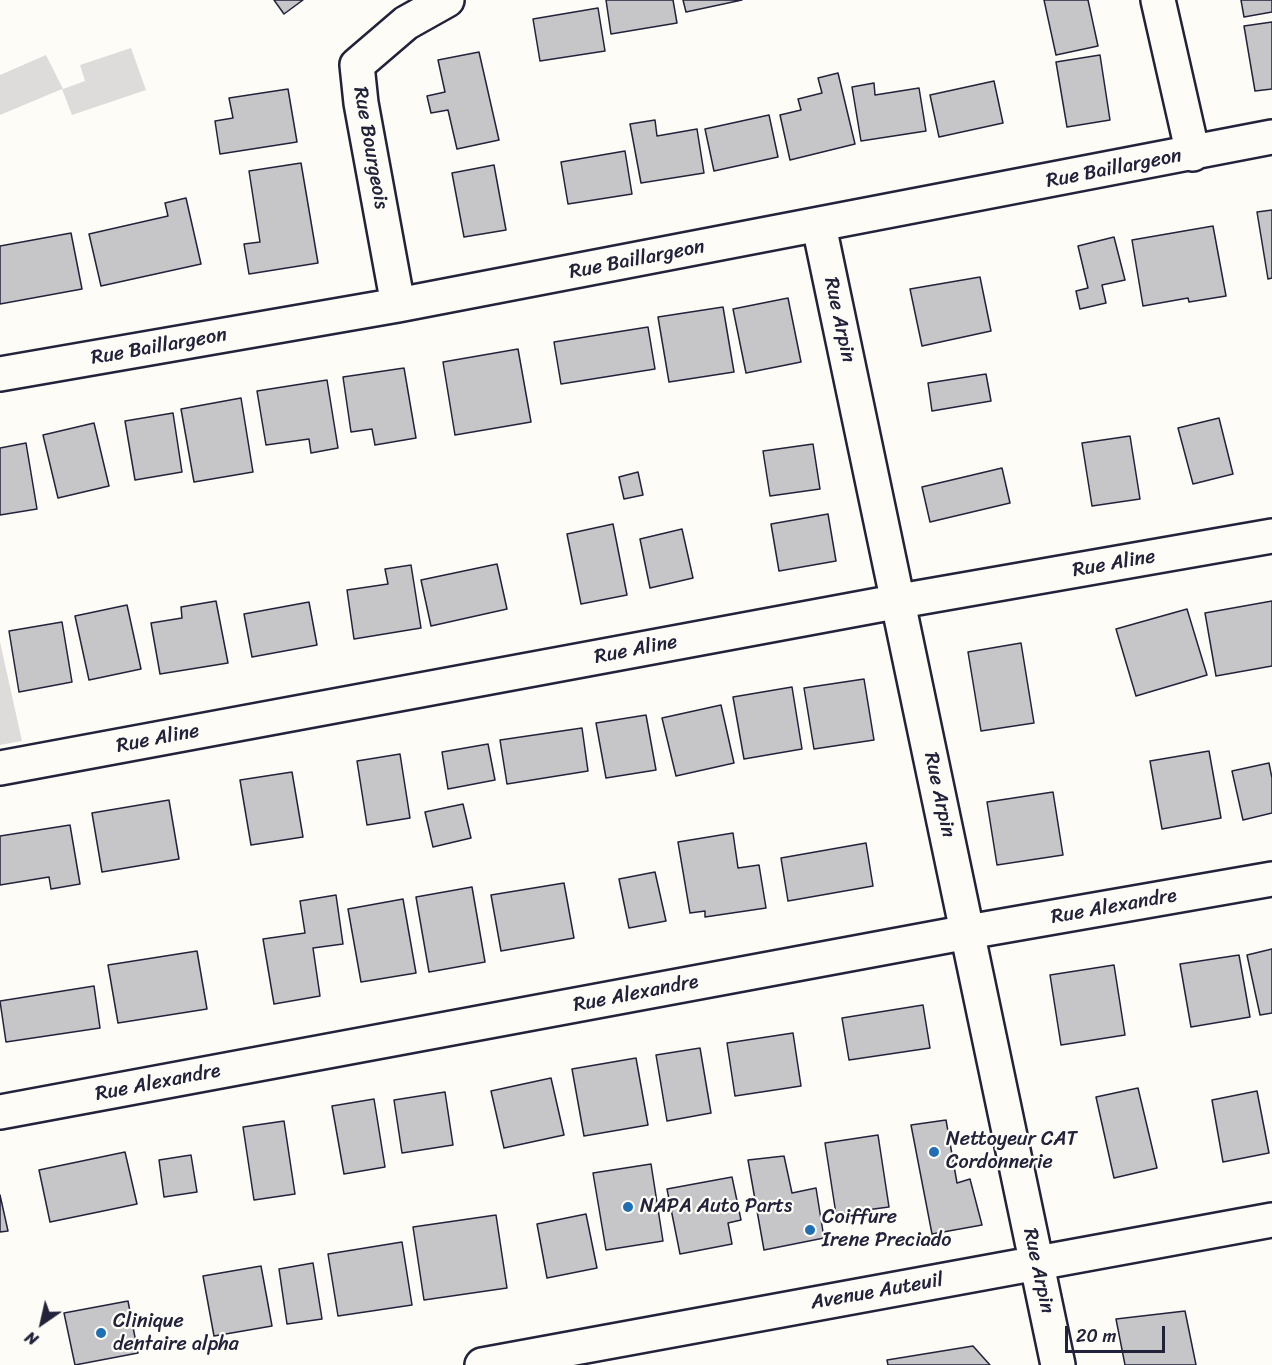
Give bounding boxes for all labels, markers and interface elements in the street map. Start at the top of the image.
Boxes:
street label: Rue Bourgeois [347,85,393,211]
street label: Rue Baillargeon [1044,144,1184,194]
street label: Rue Baillargeon [567,235,707,285]
street label: Rue Arpin [818,275,860,365]
street label: Rue Baillargeon [89,323,229,371]
street label: Rue Aline [1071,545,1157,583]
street label: Rue Aline [593,630,679,670]
street label: Rue Aline [115,719,201,759]
street label: Rue Arpin [918,750,960,840]
street label: Rue Alexandre [1049,884,1179,930]
street label: Rue Alexandre [571,970,701,1018]
street label: Rue Alexandre [93,1059,223,1107]
place label: Nettoyeur CAT Cordonnerie [946,1128,1077,1175]
marker: Nettoyeur CAT Cordonnerie [927,1145,941,1159]
place label: NAPA Auto Parts [640,1195,792,1219]
marker: NAPA Auto Parts [621,1200,635,1214]
place label: Coiffure Irene Preciado [822,1206,952,1253]
marker: Coiffure Irene Preciado [803,1223,817,1237]
street label: Rue Arpin [1017,1226,1059,1316]
street label: Avenue Auteuil [809,1269,945,1315]
north arrow [12,1293,72,1353]
place label: Clinique dentaire alpha [113,1310,239,1357]
scale bar [1068,1314,1168,1352]
text: 20 m [1076,1320,1116,1352]
text: N [19,1323,44,1353]
marker: Clinique dentaire alpha [94,1326,108,1340]

